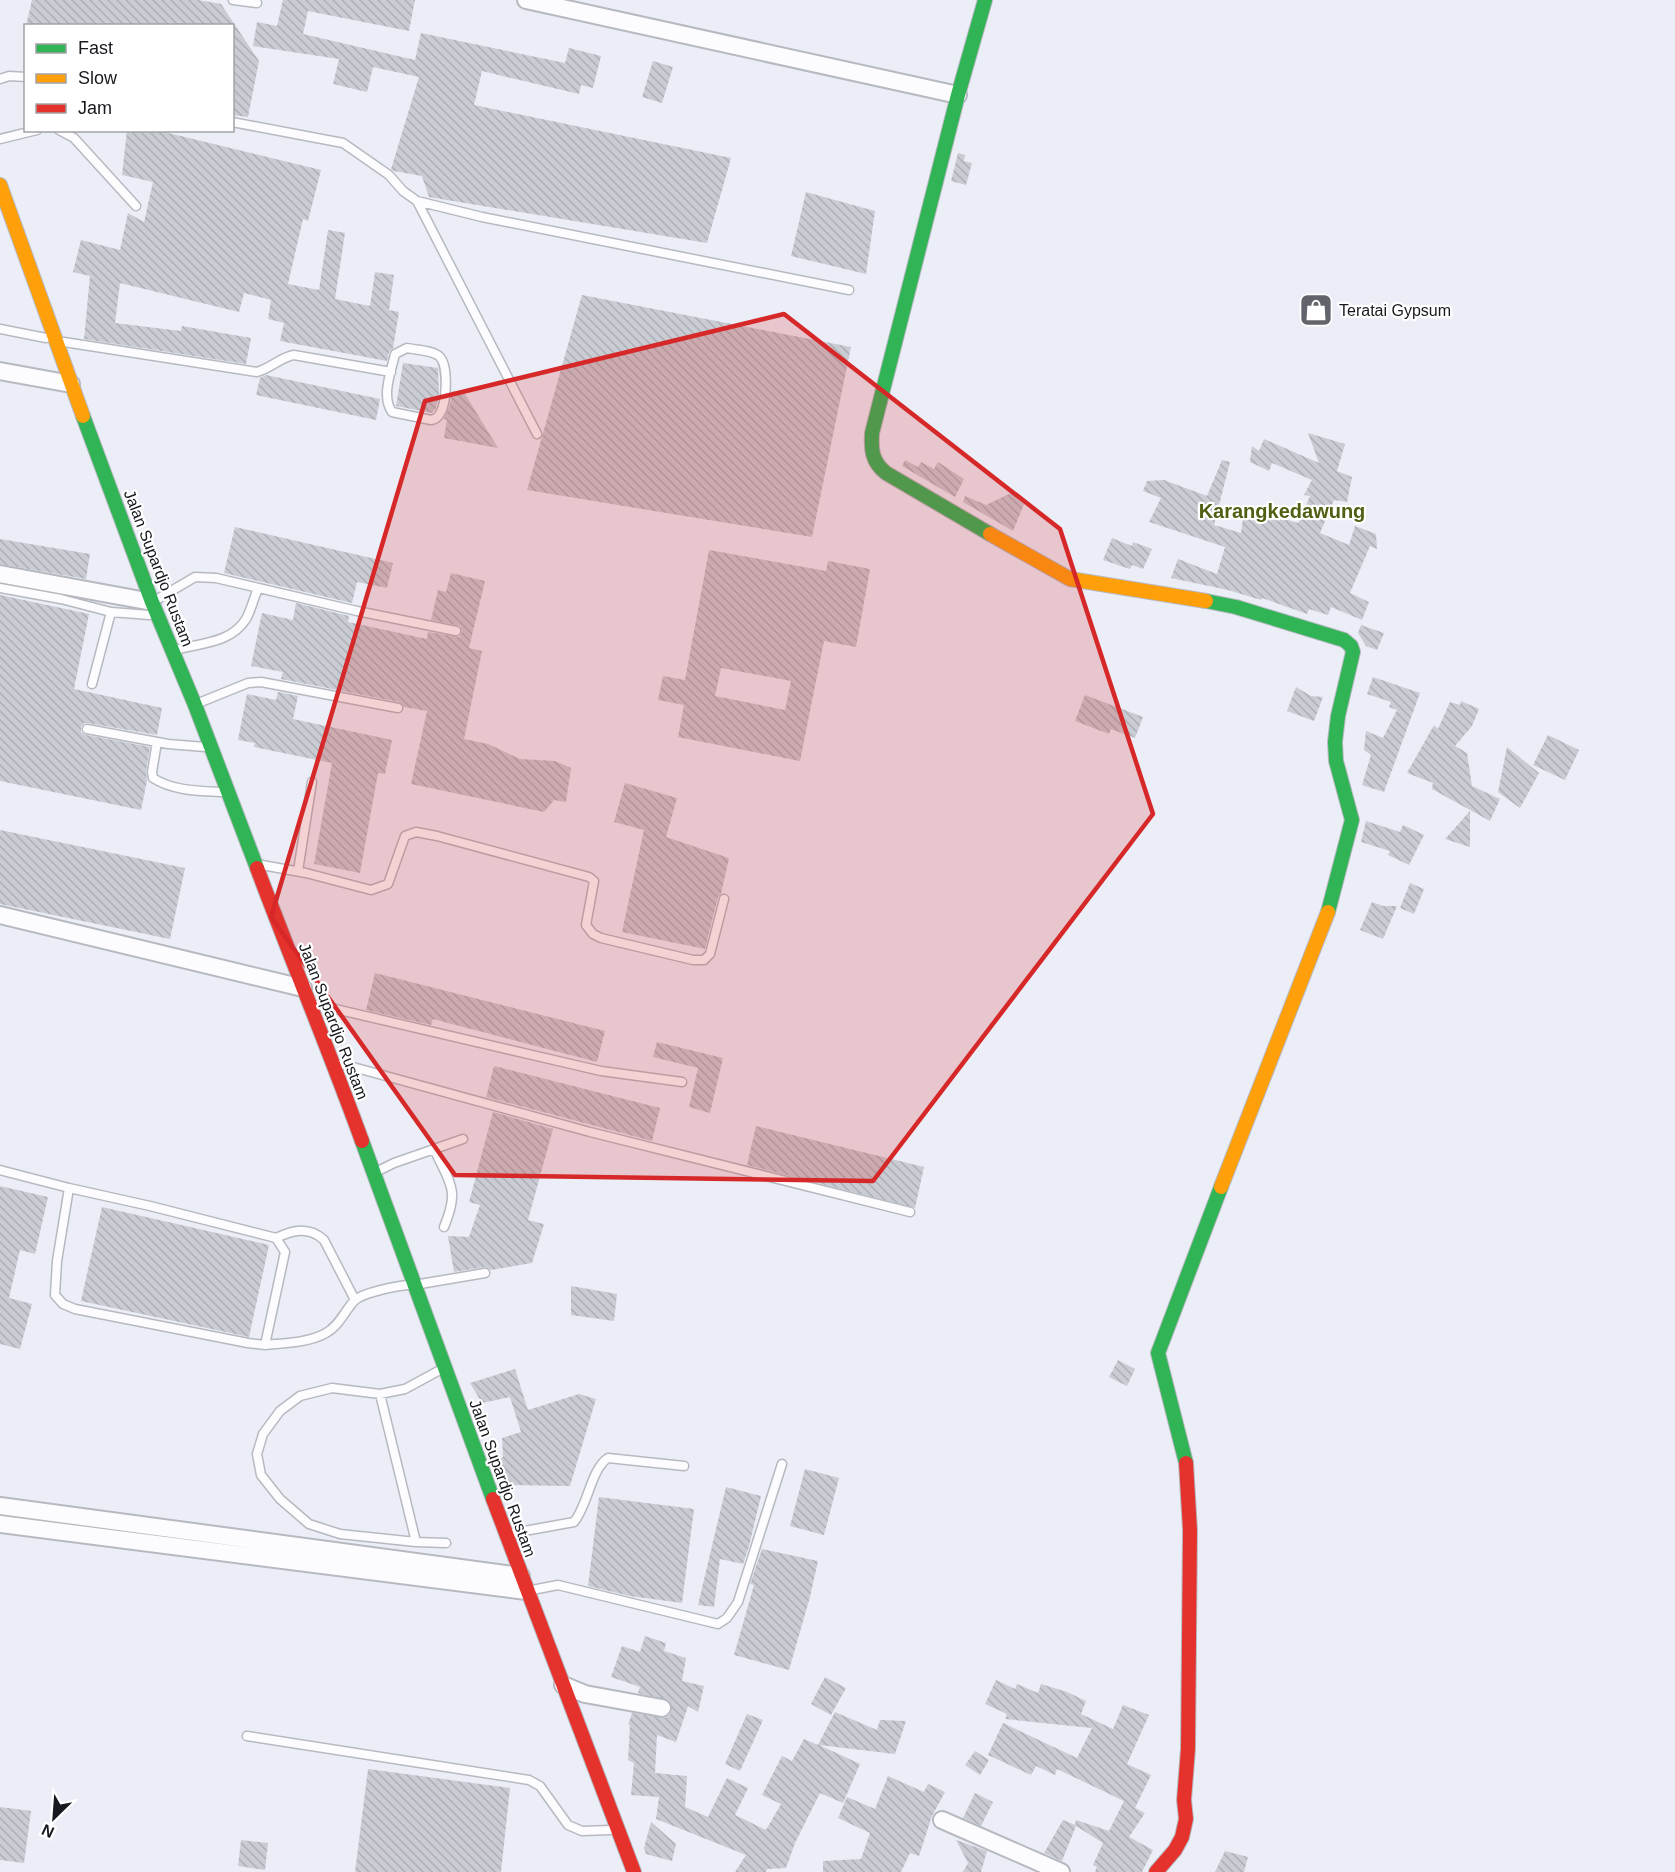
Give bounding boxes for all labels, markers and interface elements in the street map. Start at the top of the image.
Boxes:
legend [24,24,234,132]
text: Fast [78,38,113,58]
text: Slow [78,68,118,88]
text: Jam [78,98,112,118]
shop icon: Teratai Gypsum [1298,292,1334,328]
place label: Teratai Gypsum [1339,302,1451,319]
street label: Jalan Supardjo Rustam [121,488,196,649]
district label: Karangkedawung [1199,500,1365,522]
street label: Jalan Supardjo Rustam [296,941,371,1102]
street label: Jalan Supardjo Rustam [466,1397,539,1559]
north arrow [24,1788,84,1848]
text: N [39,1821,57,1841]

